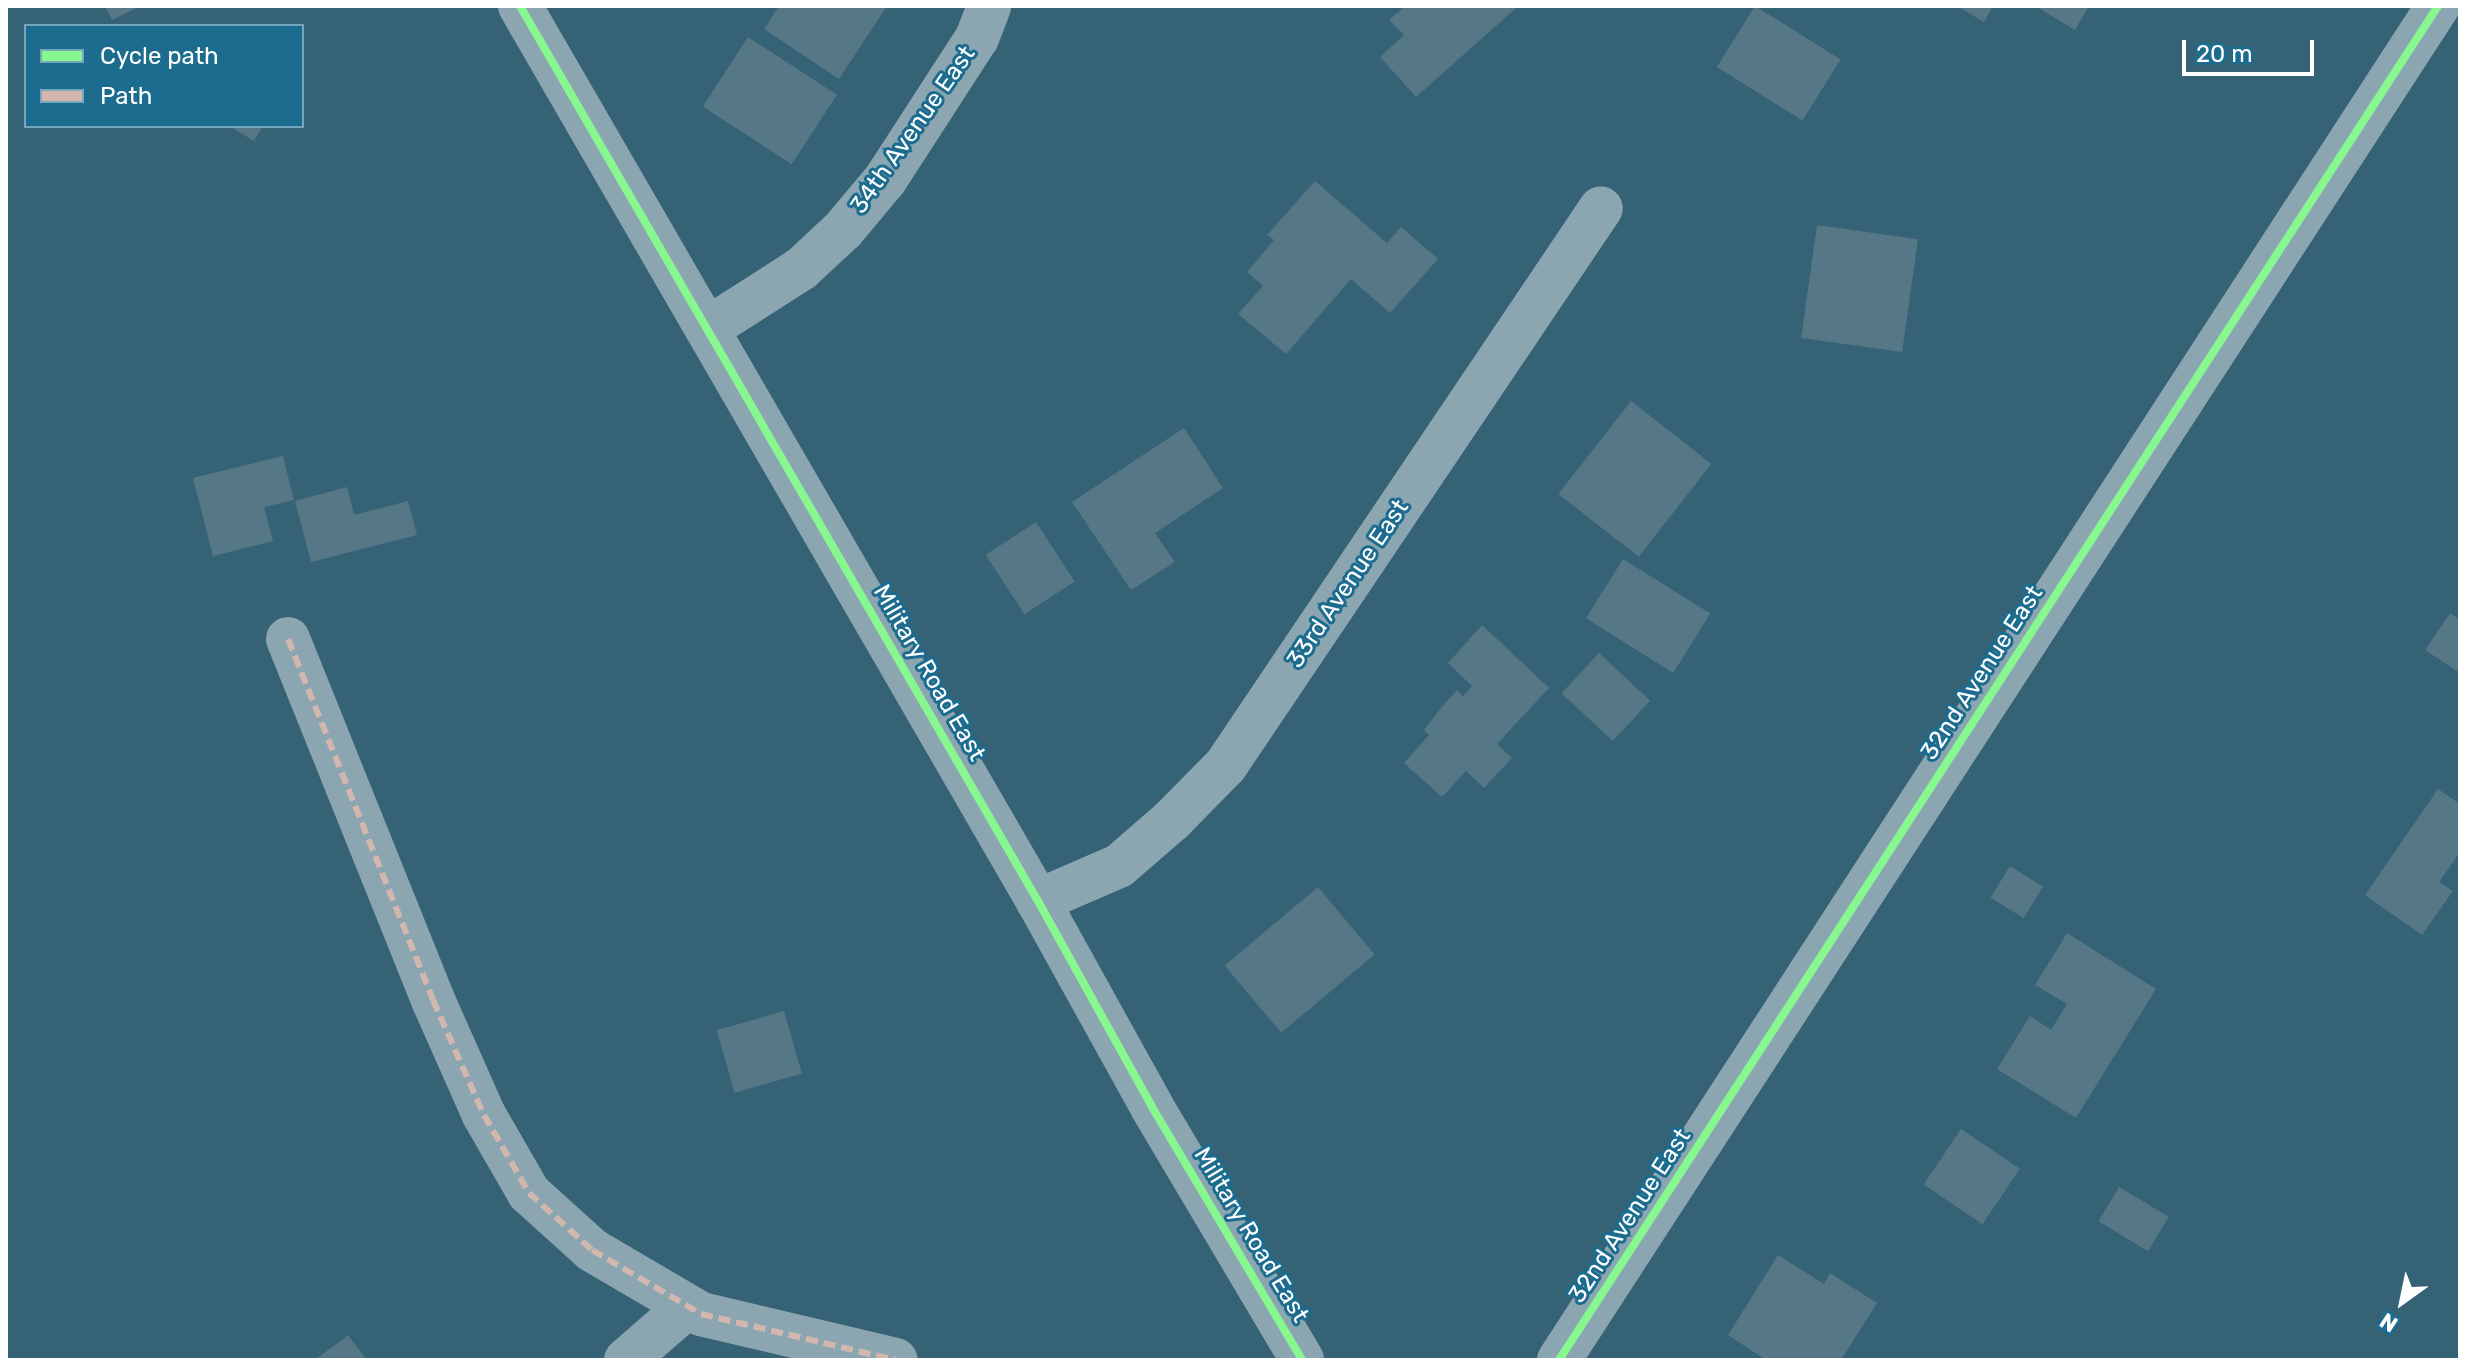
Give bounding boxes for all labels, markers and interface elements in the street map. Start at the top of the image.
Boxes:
legend [24,24,304,128]
scale bar [2186,24,2318,74]
street label: 34th Avenue East [844,40,982,220]
text: 20 m [2196,40,2253,68]
text: Cycle path [100,42,219,70]
text: Path [100,82,152,110]
street label: 33rd Avenue East [1281,494,1415,674]
street label: Military Road East [867,579,991,767]
street label: 32nd Avenue East [1915,580,2049,766]
street label: 32nd Avenue East [1563,1123,1697,1309]
street label: Military Road East [1187,1142,1315,1328]
north arrow [2362,1262,2442,1342]
text: N [2375,1307,2403,1338]

